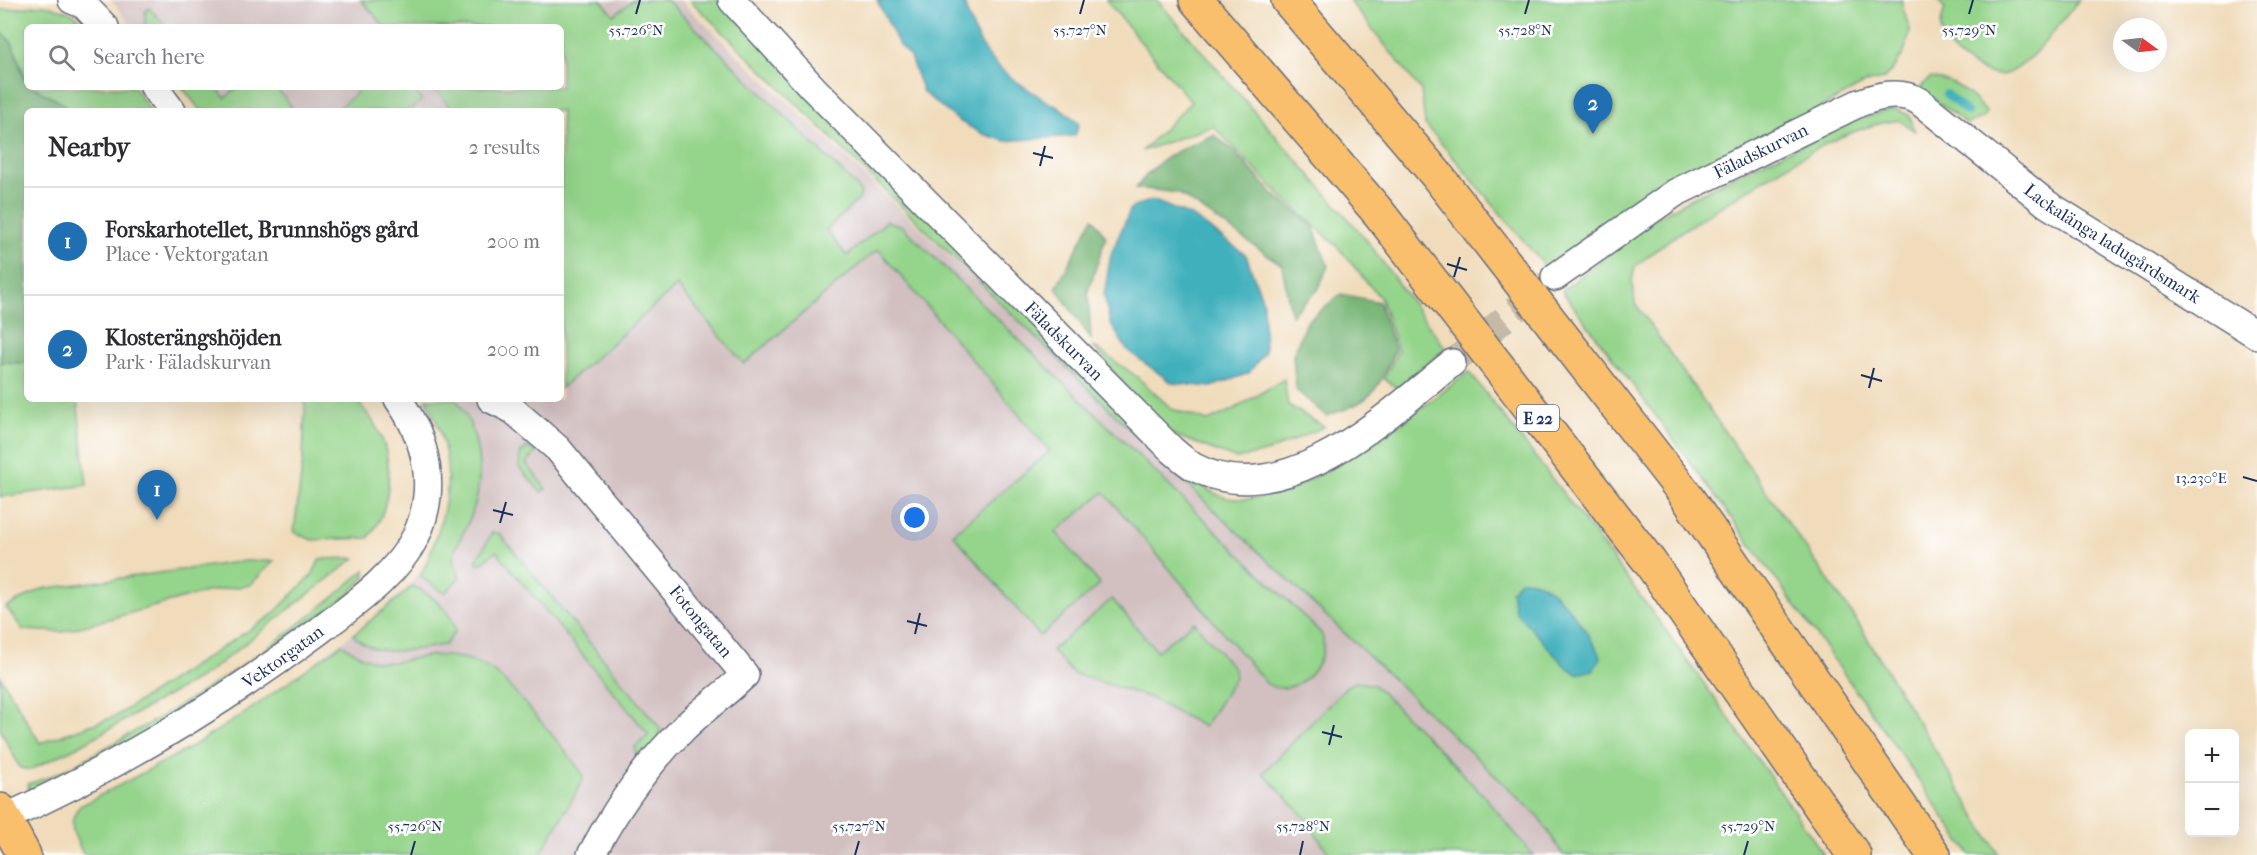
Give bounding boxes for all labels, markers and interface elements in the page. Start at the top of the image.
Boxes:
north arrow [2113,18,2167,72]
text: 55.726°N [609,21,664,39]
text: 55.727°N [1053,21,1108,39]
text: 55.728°N [1498,21,1553,39]
text: 55.729°N [1942,21,1997,39]
search box [24,24,564,90]
icon: search [45,41,78,74]
text: Search here [93,44,205,70]
pin: 2 [1574,84,1612,134]
street label: Fäladskurvan [1710,119,1812,183]
text: Nearby [48,132,130,163]
text: 2 results [469,136,540,159]
street label: Lackalänga ladugårdsmark [2020,179,2205,308]
text: Forskarhotellet, Brunnshögs gård [105,217,419,243]
text: 1 [64,230,71,253]
text: 200 m [487,230,540,253]
text: Place · Vektorgatan [105,243,269,266]
street label: Fäladskurvan [1020,297,1108,385]
text: Klosterängshöjden [105,325,282,351]
text: 2 [62,338,73,361]
text: 200 m [487,338,540,361]
text: Park · Fäladskurvan [105,351,271,374]
road number: E 22 [1517,405,1559,431]
text: 13.230°E [2175,469,2227,487]
pin: 1 [138,470,176,520]
your location [900,503,929,532]
street label: Fotongatan [665,581,737,662]
street label: Vektorgatan [237,620,328,694]
map controls [2185,729,2239,837]
button: + [2185,729,2239,783]
button: − [2185,783,2239,837]
text: 55.726°N [388,817,443,835]
text: 55.727°N [832,817,887,835]
text: 55.728°N [1276,817,1331,835]
text: 55.729°N [1721,817,1776,835]

